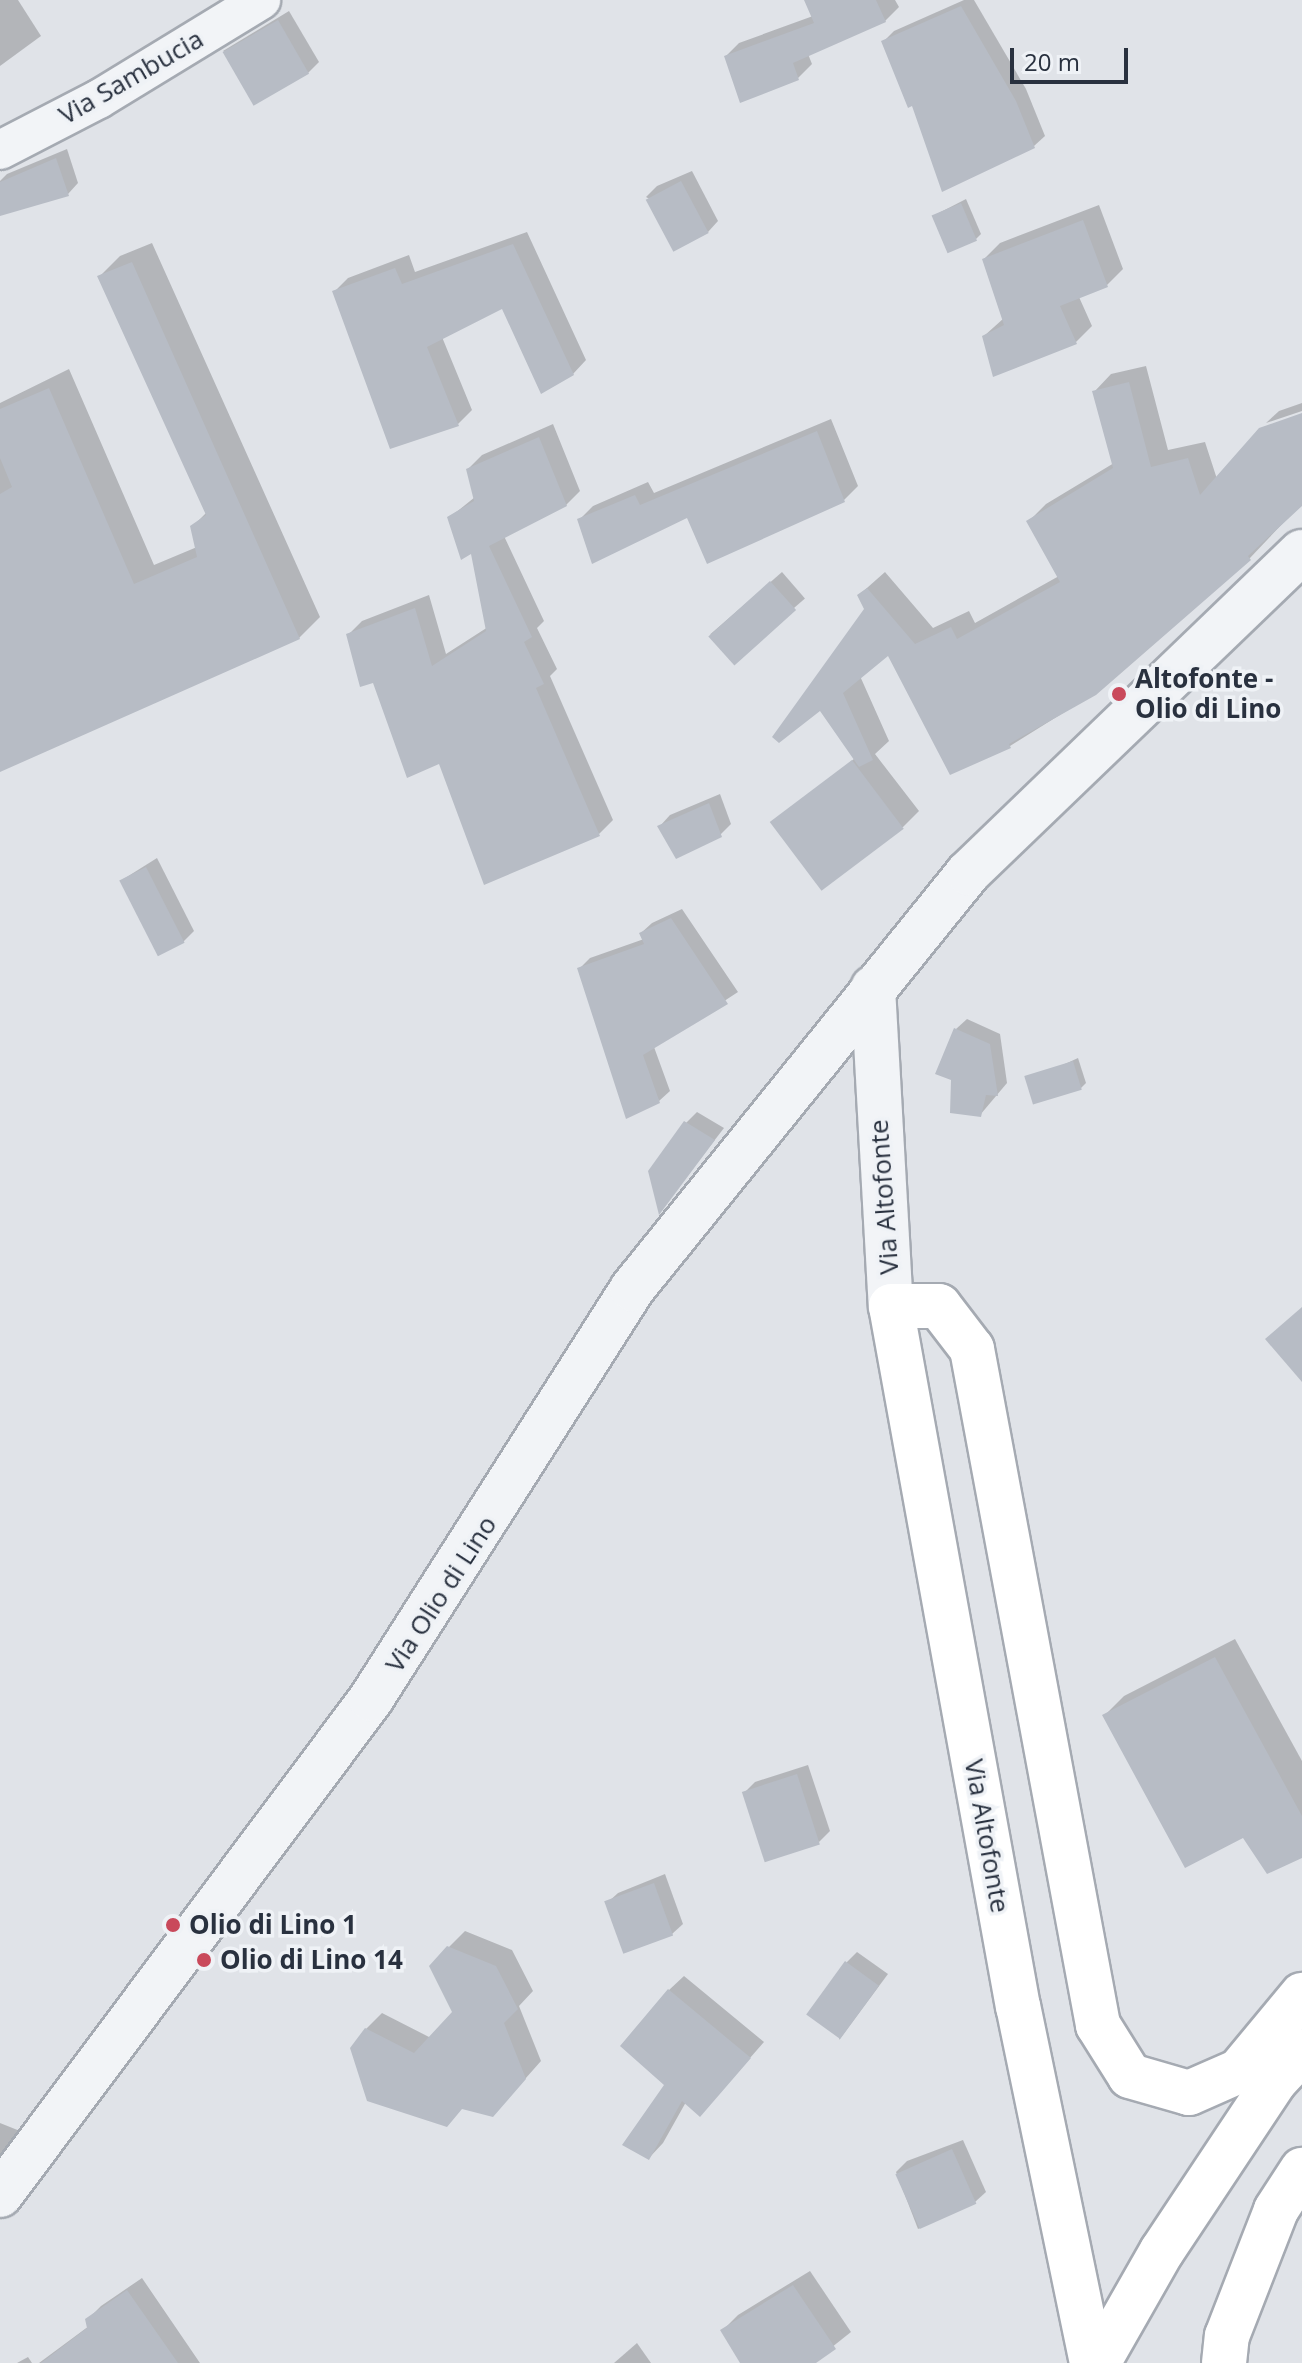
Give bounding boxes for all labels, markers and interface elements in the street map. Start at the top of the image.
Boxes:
street label: Via Sambucia [53,23,209,131]
scale bar [1014,32,1132,82]
text: 20 m [1024,45,1080,78]
place label: Altofonte - Olio di Lino [1135,663,1281,724]
marker: Altofonte - Olio di Lino [1110,685,1128,703]
street label: Via Altofonte [863,1118,905,1276]
street label: Via Olio di Lino [379,1510,503,1678]
street label: Via Altofonte [958,1757,1016,1915]
place label: Olio di Lino 1 [189,1909,357,1941]
marker: Olio di Lino 1 [164,1916,182,1934]
place label: Olio di Lino 14 [220,1944,403,1976]
marker: Olio di Lino 14 [195,1951,213,1969]

